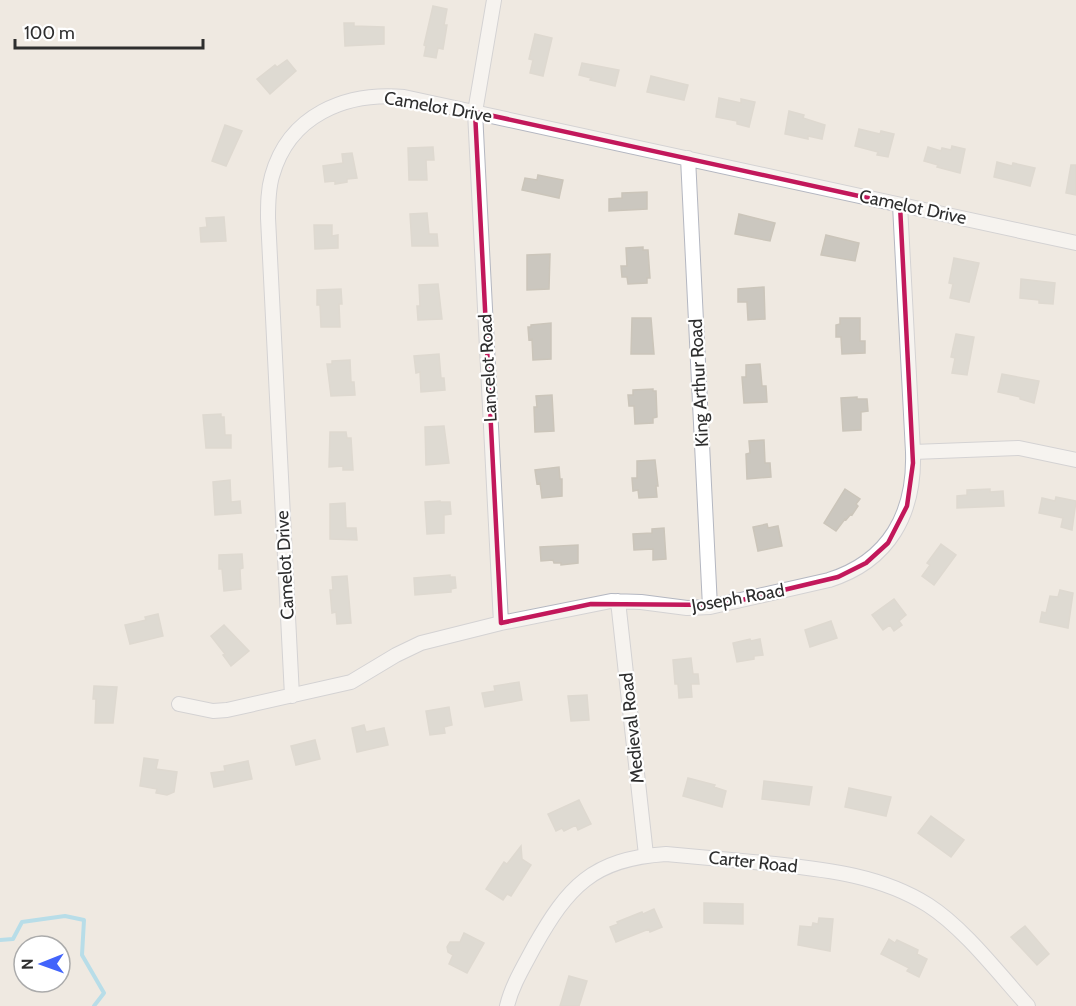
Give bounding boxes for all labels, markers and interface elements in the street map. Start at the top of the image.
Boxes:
scale bar [15,12,202,50]
text: 100 m [24,22,75,44]
street label: Camelot Drive [382,87,494,127]
street label: Camelot Drive [857,185,969,229]
street label: Lancelot Road [474,313,502,423]
street label: King Arthur Road [685,318,713,448]
street label: Camelot Drive [271,510,299,620]
street label: Joseph Road [689,579,786,617]
street label: Medieval Road [615,672,649,784]
street label: Carter Road [707,846,799,878]
north arrow [12,934,72,994]
text: N [18,958,37,970]

